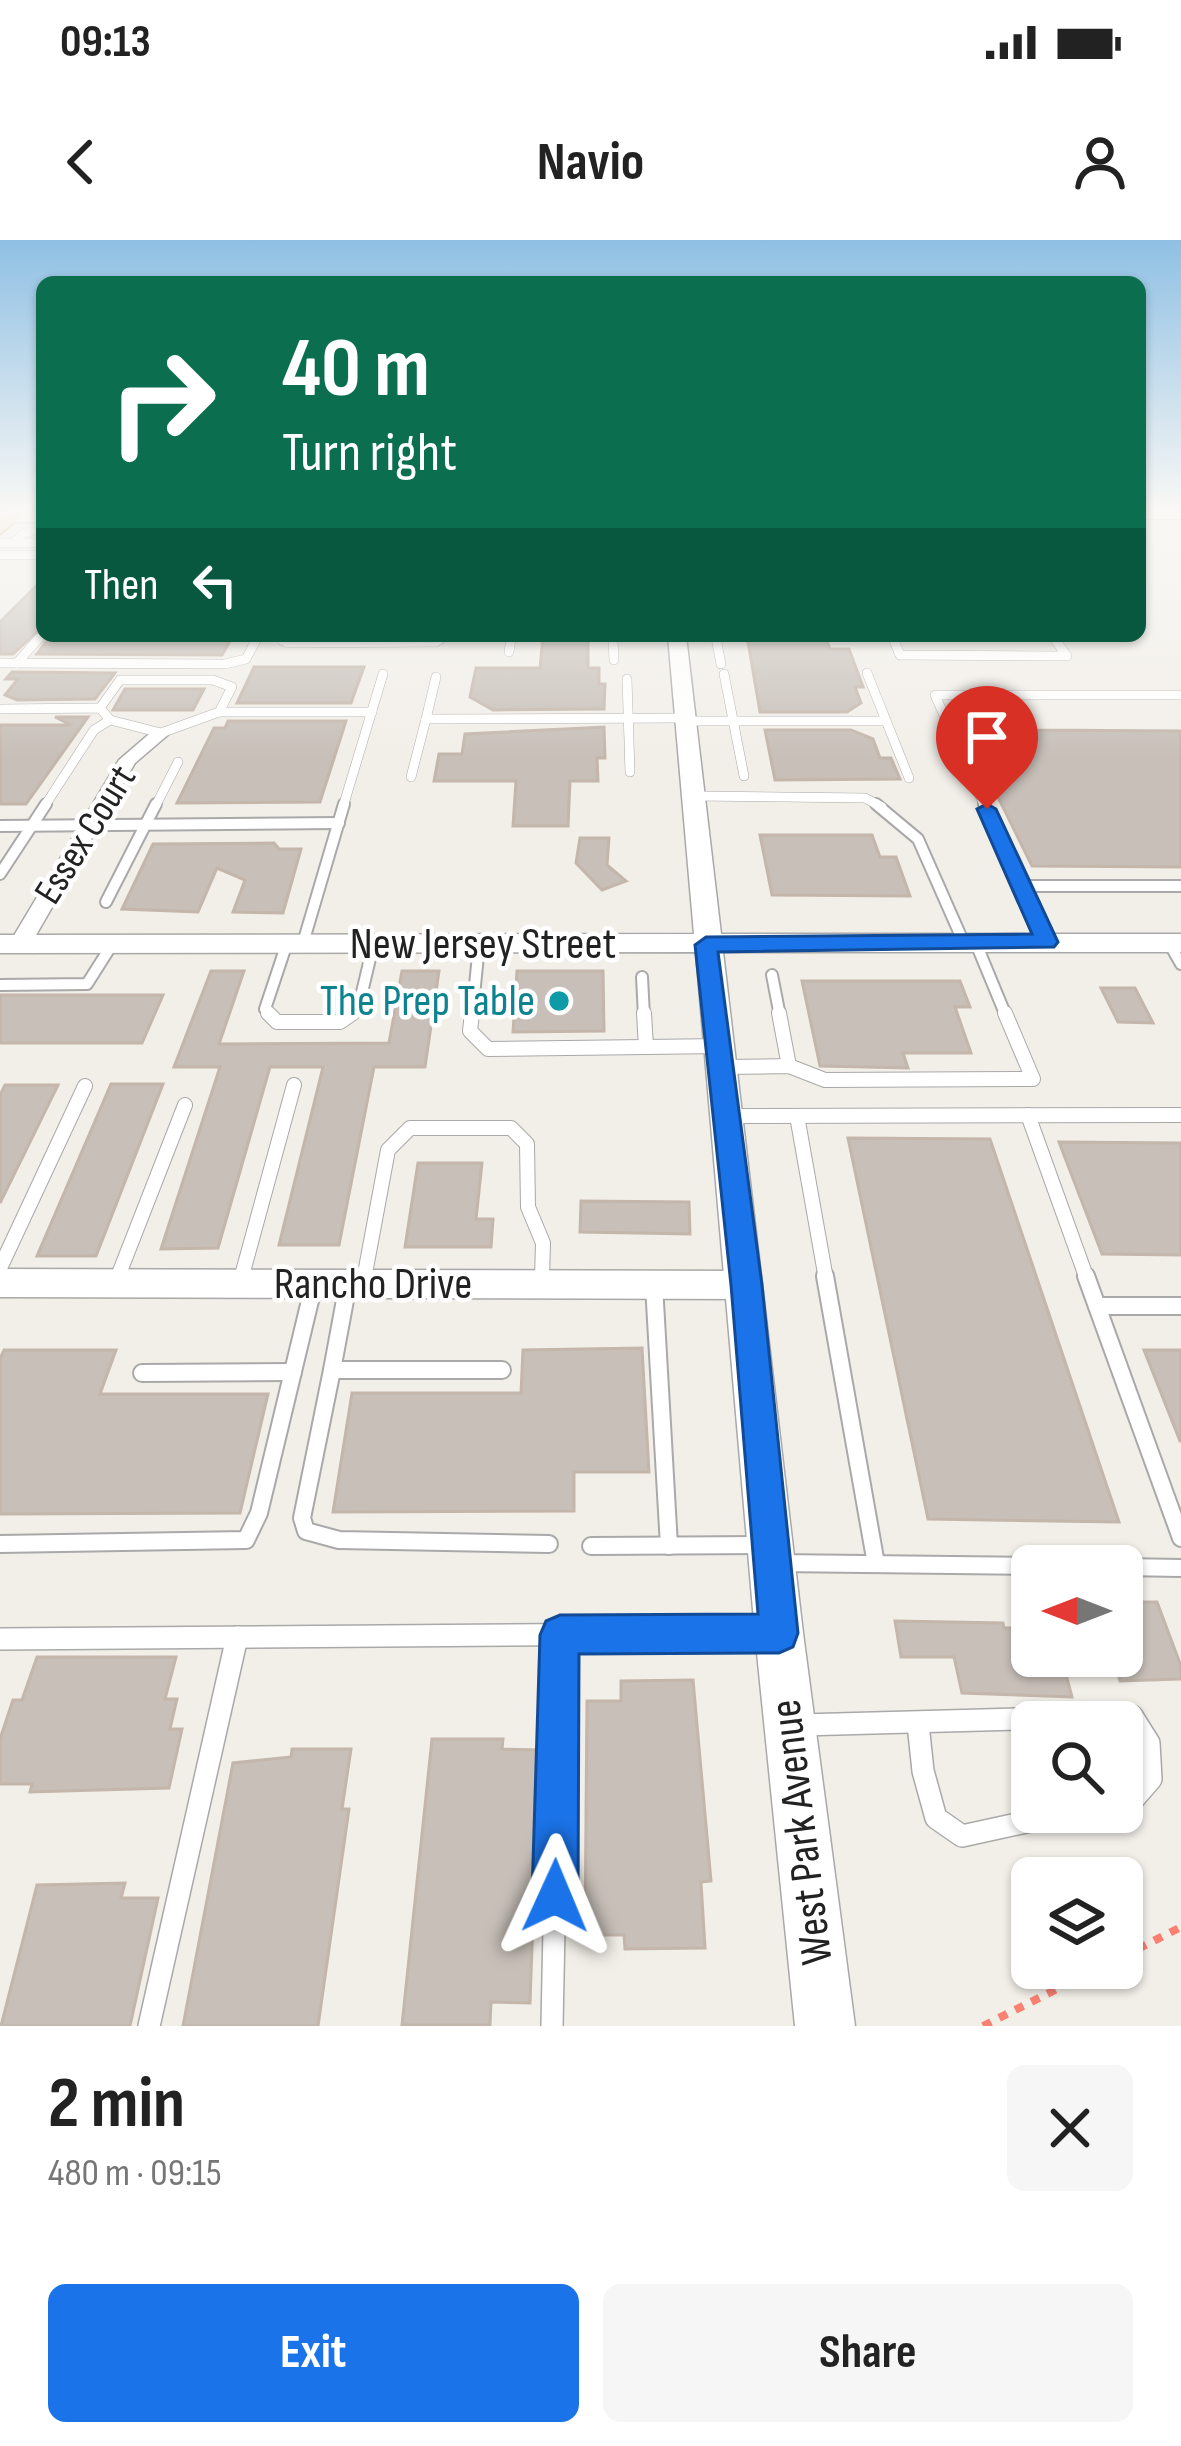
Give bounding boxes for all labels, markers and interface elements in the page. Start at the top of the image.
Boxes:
text: 09:13 [60,15,151,70]
icon: back [48,129,114,195]
icon: person [1067,129,1133,195]
text: Navio [537,130,644,195]
text: 40 m [282,319,430,420]
icon: right [84,324,240,480]
text: Turn right [282,421,457,486]
icon: left [182,552,248,618]
text: Then [84,558,158,613]
pin [936,686,1038,809]
icon: arrive [954,704,1020,770]
street label: Essex Court [25,757,147,913]
street label: New Jersey Street [350,917,616,972]
place label: The Prep Table [320,974,535,1029]
marker: The Prep Table [546,988,572,1014]
street label: Rancho Drive [274,1257,472,1312]
north arrow [1011,1545,1143,1677]
map controls [1011,1545,1143,1989]
street label: West Park Avenue [758,1696,846,1968]
button: search [1011,1701,1143,1833]
position arrow [492,1833,618,1959]
button: layers [1011,1857,1143,1989]
text: 2 min [48,2061,185,2148]
button: close [1007,2065,1133,2191]
text: 480 m · 09:15 [48,2150,222,2197]
button: Exit [48,2284,579,2422]
button: Share [603,2284,1133,2422]

